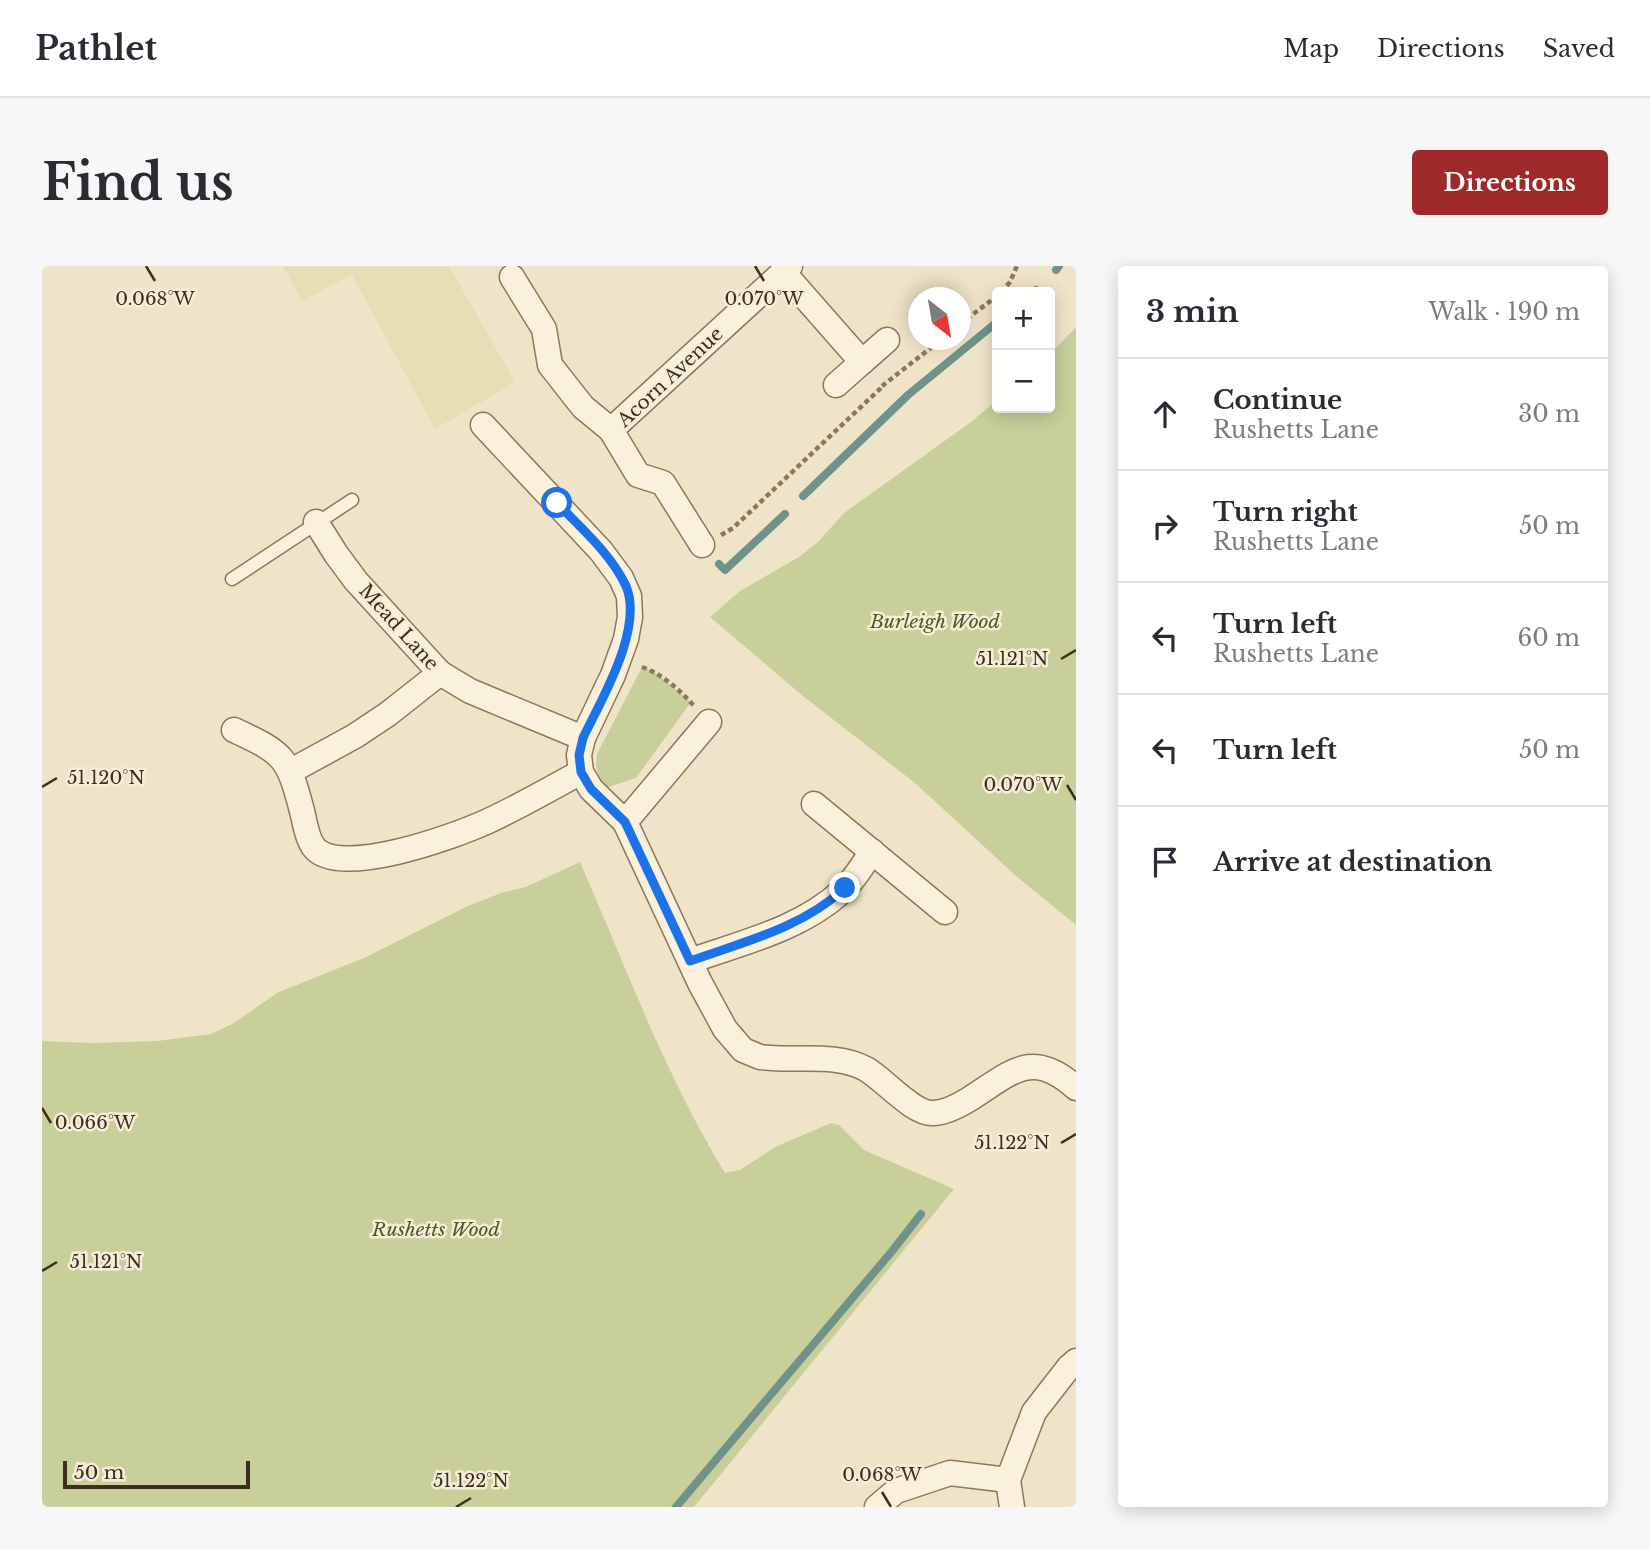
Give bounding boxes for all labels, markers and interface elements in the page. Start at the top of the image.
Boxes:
text: Pathlet [35,28,157,69]
text: Map [1283,34,1339,63]
text: Directions [1377,34,1505,63]
text: Saved [1543,34,1615,63]
button: Directions [1412,150,1608,215]
text: Find us [42,152,234,213]
north arrow [908,287,971,350]
map controls [992,287,1055,413]
button: + [992,287,1055,350]
text: 0.068°W [115,288,196,310]
text: 0.070°W [724,288,804,310]
text: 3 min [1146,293,1239,330]
text: Walk · 190 m [1428,298,1580,326]
street label: Acorn Avenue [612,322,728,433]
button: − [992,350,1055,413]
text: Continue [1213,384,1342,416]
icon: ahead [1146,395,1184,433]
text: 30 m [1518,400,1580,428]
text: Rushetts Lane [1213,416,1379,444]
route start [541,487,572,518]
text: Turn right [1213,496,1358,528]
icon: right [1146,507,1184,545]
text: 50 m [1519,512,1580,540]
text: Rushetts Lane [1213,528,1379,556]
street label: Mead Lane [354,579,444,675]
text: Turn left [1213,608,1337,640]
park label: Burleigh Wood [869,610,1001,633]
icon: left [1146,619,1184,657]
text: 60 m [1518,624,1580,652]
text: Rushetts Lane [1213,640,1379,668]
text: 51.121°N [976,648,1048,670]
icon: left [1146,731,1184,769]
text: Turn left [1213,734,1337,766]
text: 50 m [1519,736,1580,764]
text: 51.120°N [67,767,145,789]
text: 0.070°W [983,774,1063,796]
icon: arrive [1146,843,1184,881]
text: Arrive at destination [1213,846,1493,878]
route end [829,872,860,903]
text: 0.066°W [55,1112,136,1134]
text: 51.122°N [974,1132,1050,1154]
park label: Rushetts Wood [371,1218,501,1241]
text: 51.121°N [70,1251,142,1273]
scale bar [63,1458,250,1490]
text: 50 m [74,1461,124,1484]
text: 0.068°W [842,1464,923,1486]
text: 51.122°N [433,1470,509,1492]

